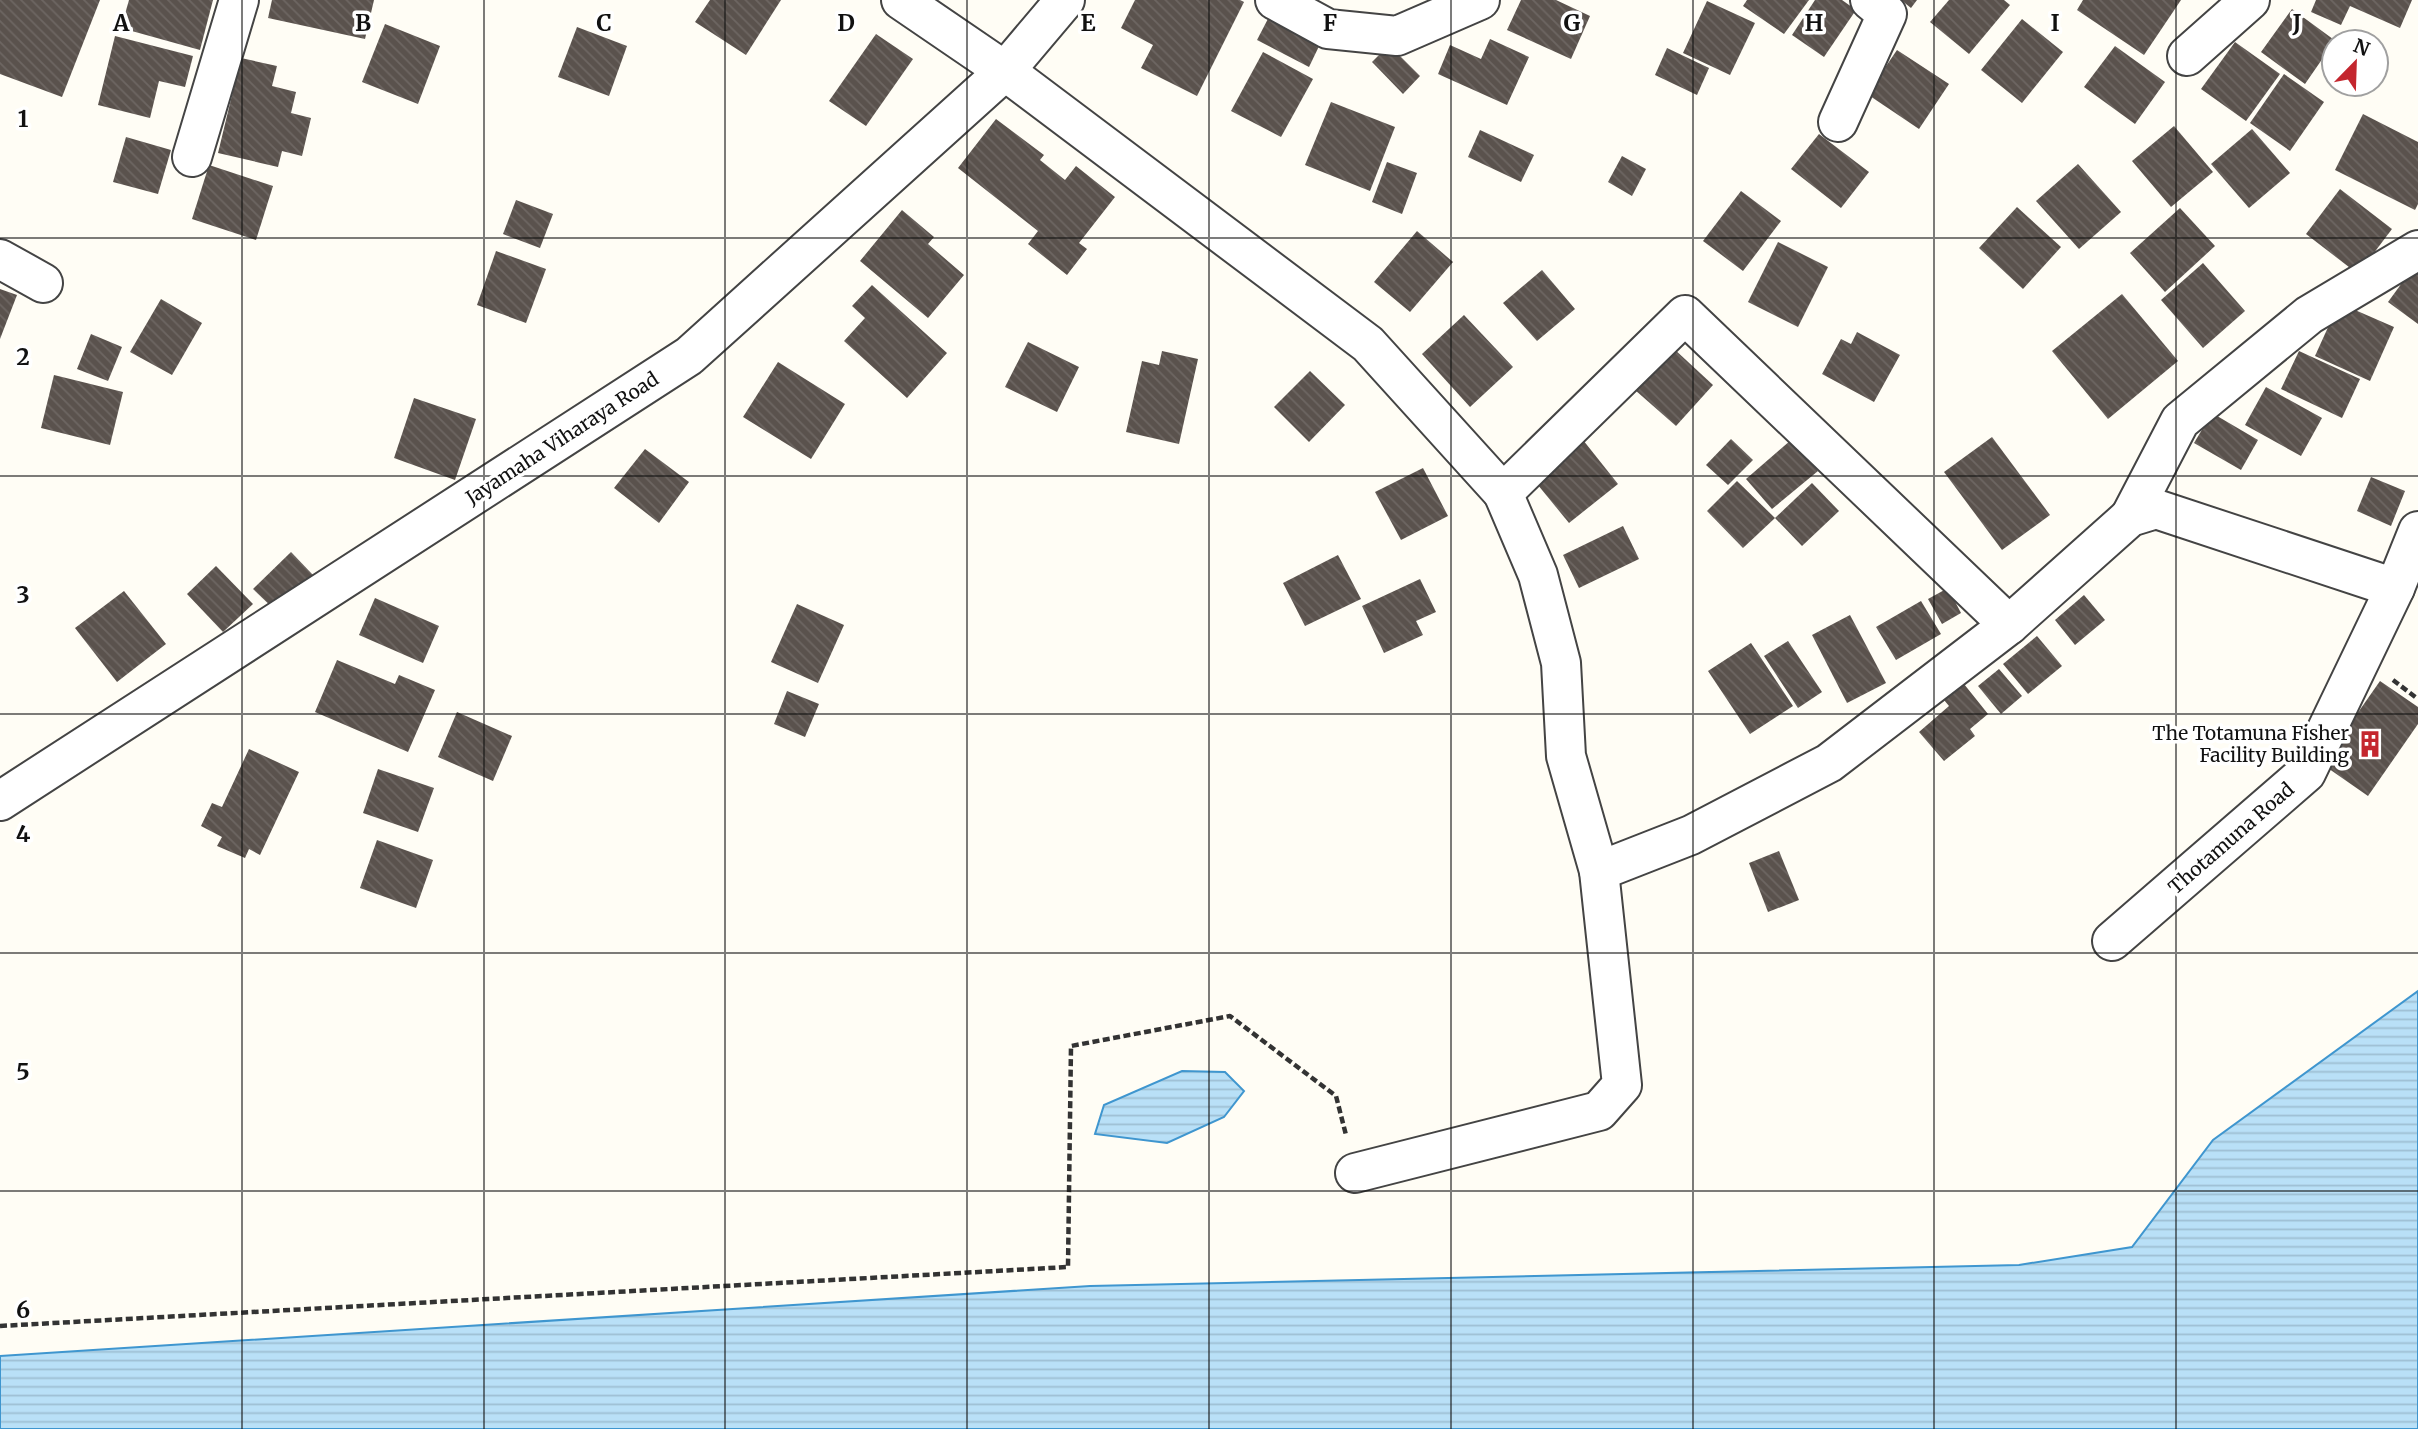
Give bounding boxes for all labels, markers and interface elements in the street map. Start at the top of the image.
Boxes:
text: A [112,8,130,37]
text: B [355,8,371,37]
text: C [596,8,612,37]
text: D [837,8,855,37]
text: E [1080,8,1096,37]
text: F [1323,8,1337,37]
text: G [1564,8,1581,37]
text: H [1805,8,1824,37]
text: I [2050,8,2060,37]
text: J [2291,8,2302,37]
north arrow [2320,28,2390,98]
text: N [2350,33,2373,61]
text: 1 [18,104,29,133]
text: 2 [16,342,30,371]
street label: Jayamaha Viharaya Road [460,367,663,510]
text: 3 [16,580,30,609]
place label: The Totamuna Fisher Facility Building [2152,721,2349,767]
building icon: The Totamuna Fisher Facility Building [2355,729,2385,759]
street label: Thotamuna Road [2163,777,2299,899]
text: 4 [16,819,31,848]
text: 5 [16,1057,30,1086]
text: 6 [16,1295,30,1324]

